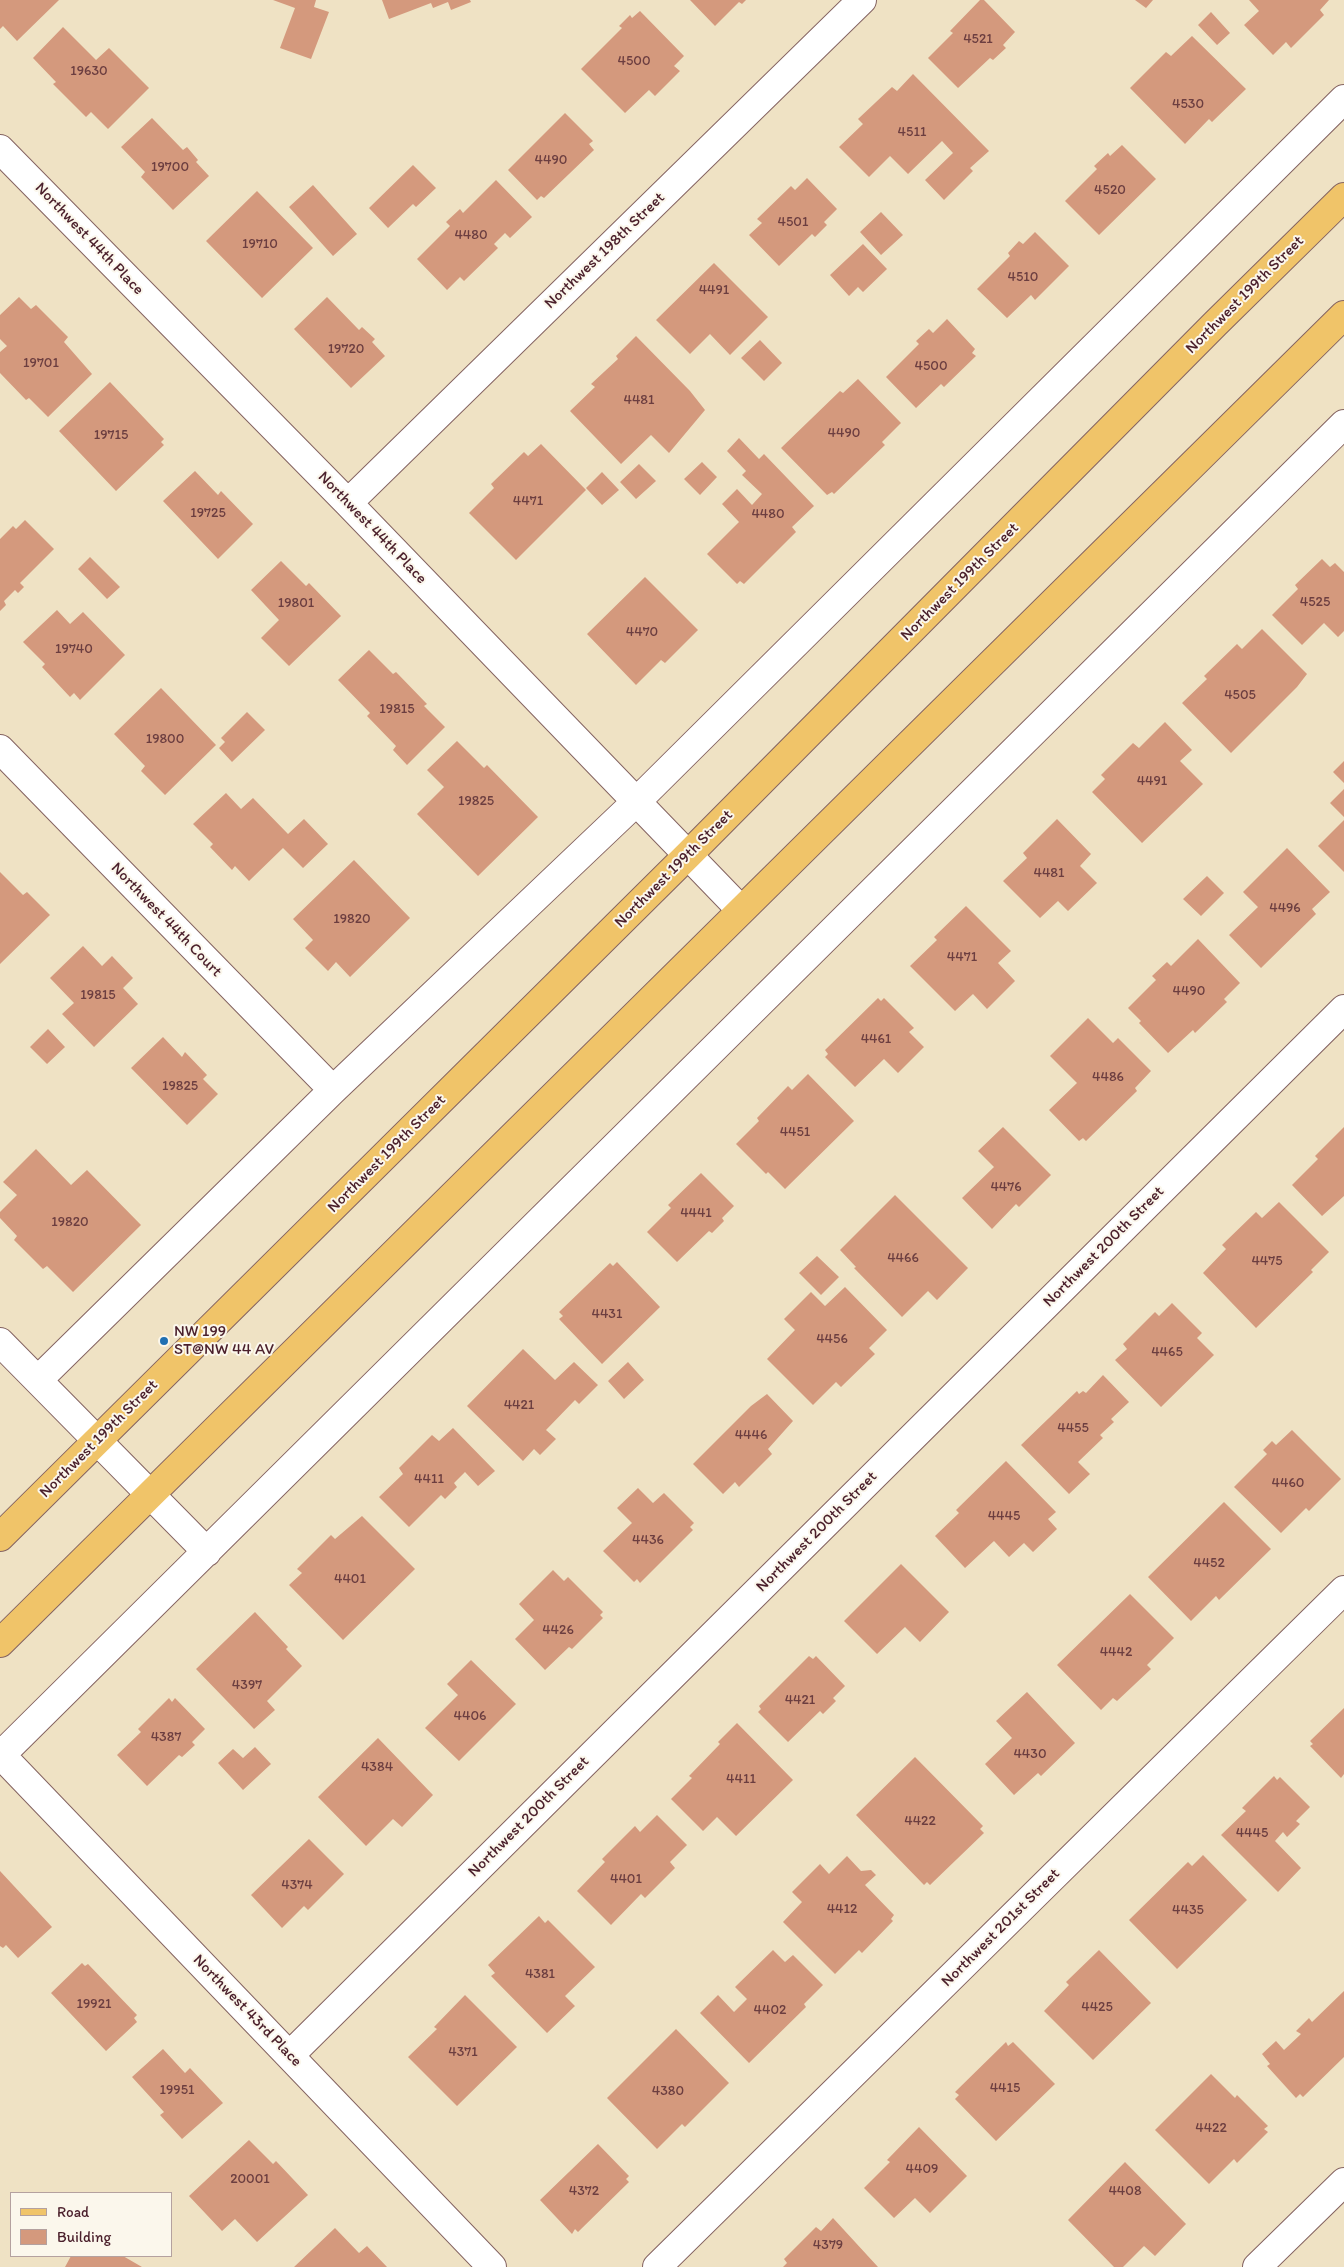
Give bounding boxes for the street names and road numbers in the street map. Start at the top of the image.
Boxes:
street label: Northwest 44th Place [30,179,148,299]
street label: Northwest 198th Street [541,189,669,313]
street label: Northwest 199th Street [1182,232,1308,358]
street label: Northwest 44th Place [313,468,431,588]
street label: Northwest 199th Street [897,519,1023,645]
street label: Northwest 199th Street [611,806,737,932]
street label: Northwest 44th Court [106,859,226,981]
street label: Northwest 199th Street [324,1091,450,1217]
street label: Northwest 200th Street [1039,1182,1169,1312]
street label: Northwest 199th Street [36,1376,162,1502]
street label: Northwest 200th Street [752,1467,882,1597]
street label: Northwest 200th Street [464,1752,594,1882]
street label: Northwest 201st Street [938,1865,1064,1991]
street label: Northwest 43rd Place [188,1951,306,2071]

